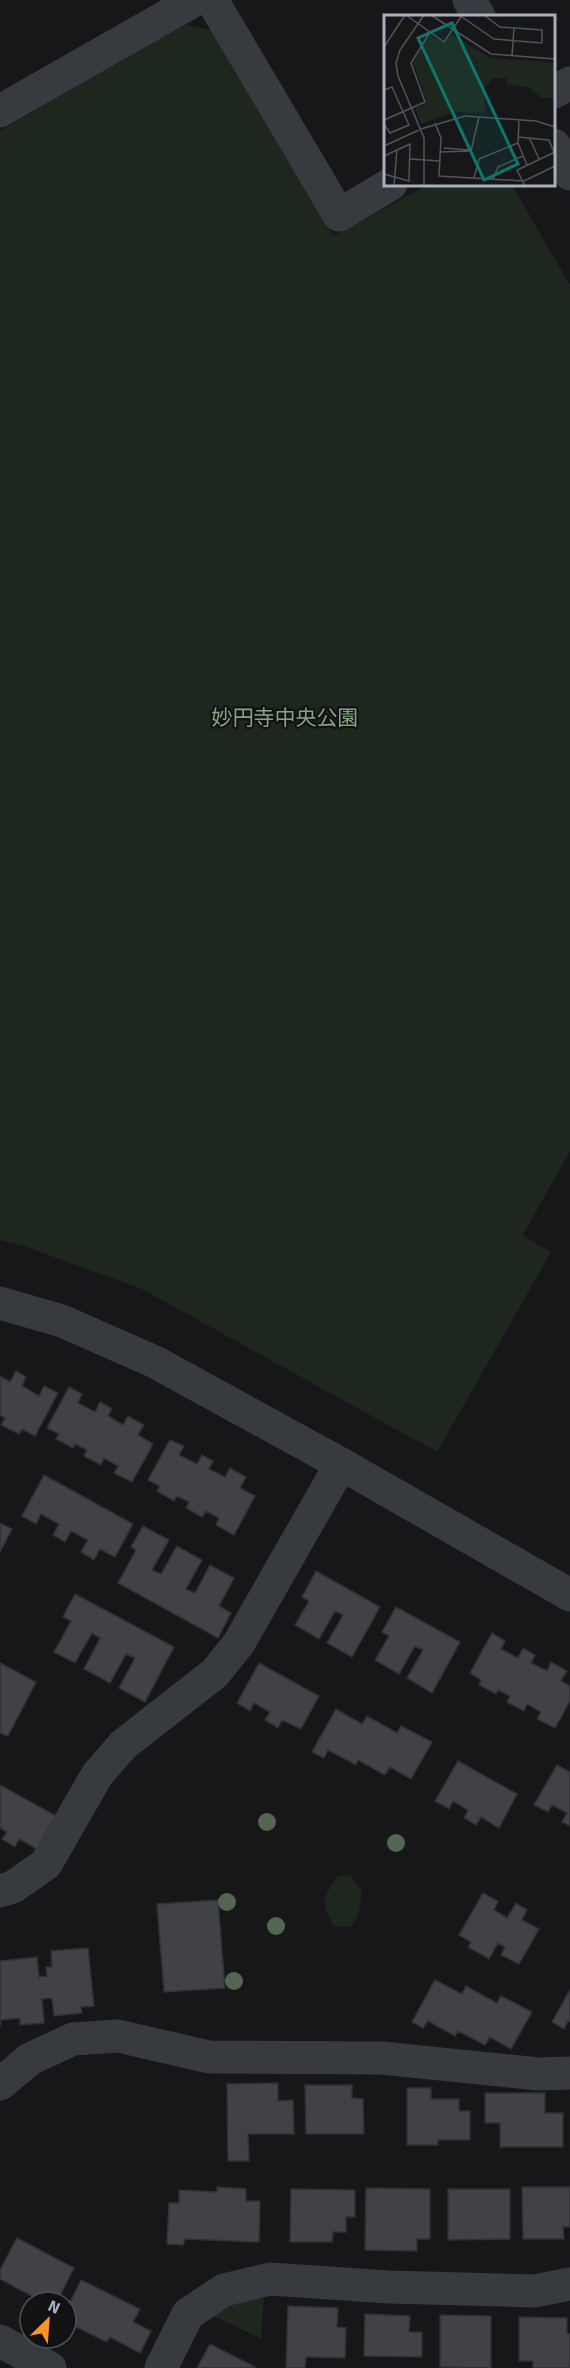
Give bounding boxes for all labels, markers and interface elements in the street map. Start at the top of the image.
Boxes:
inset map [384,15,555,186]
park label: 妙円寺中央公園 [212,705,359,731]
north arrow [18,2290,78,2350]
text: N [45,2296,63,2319]

